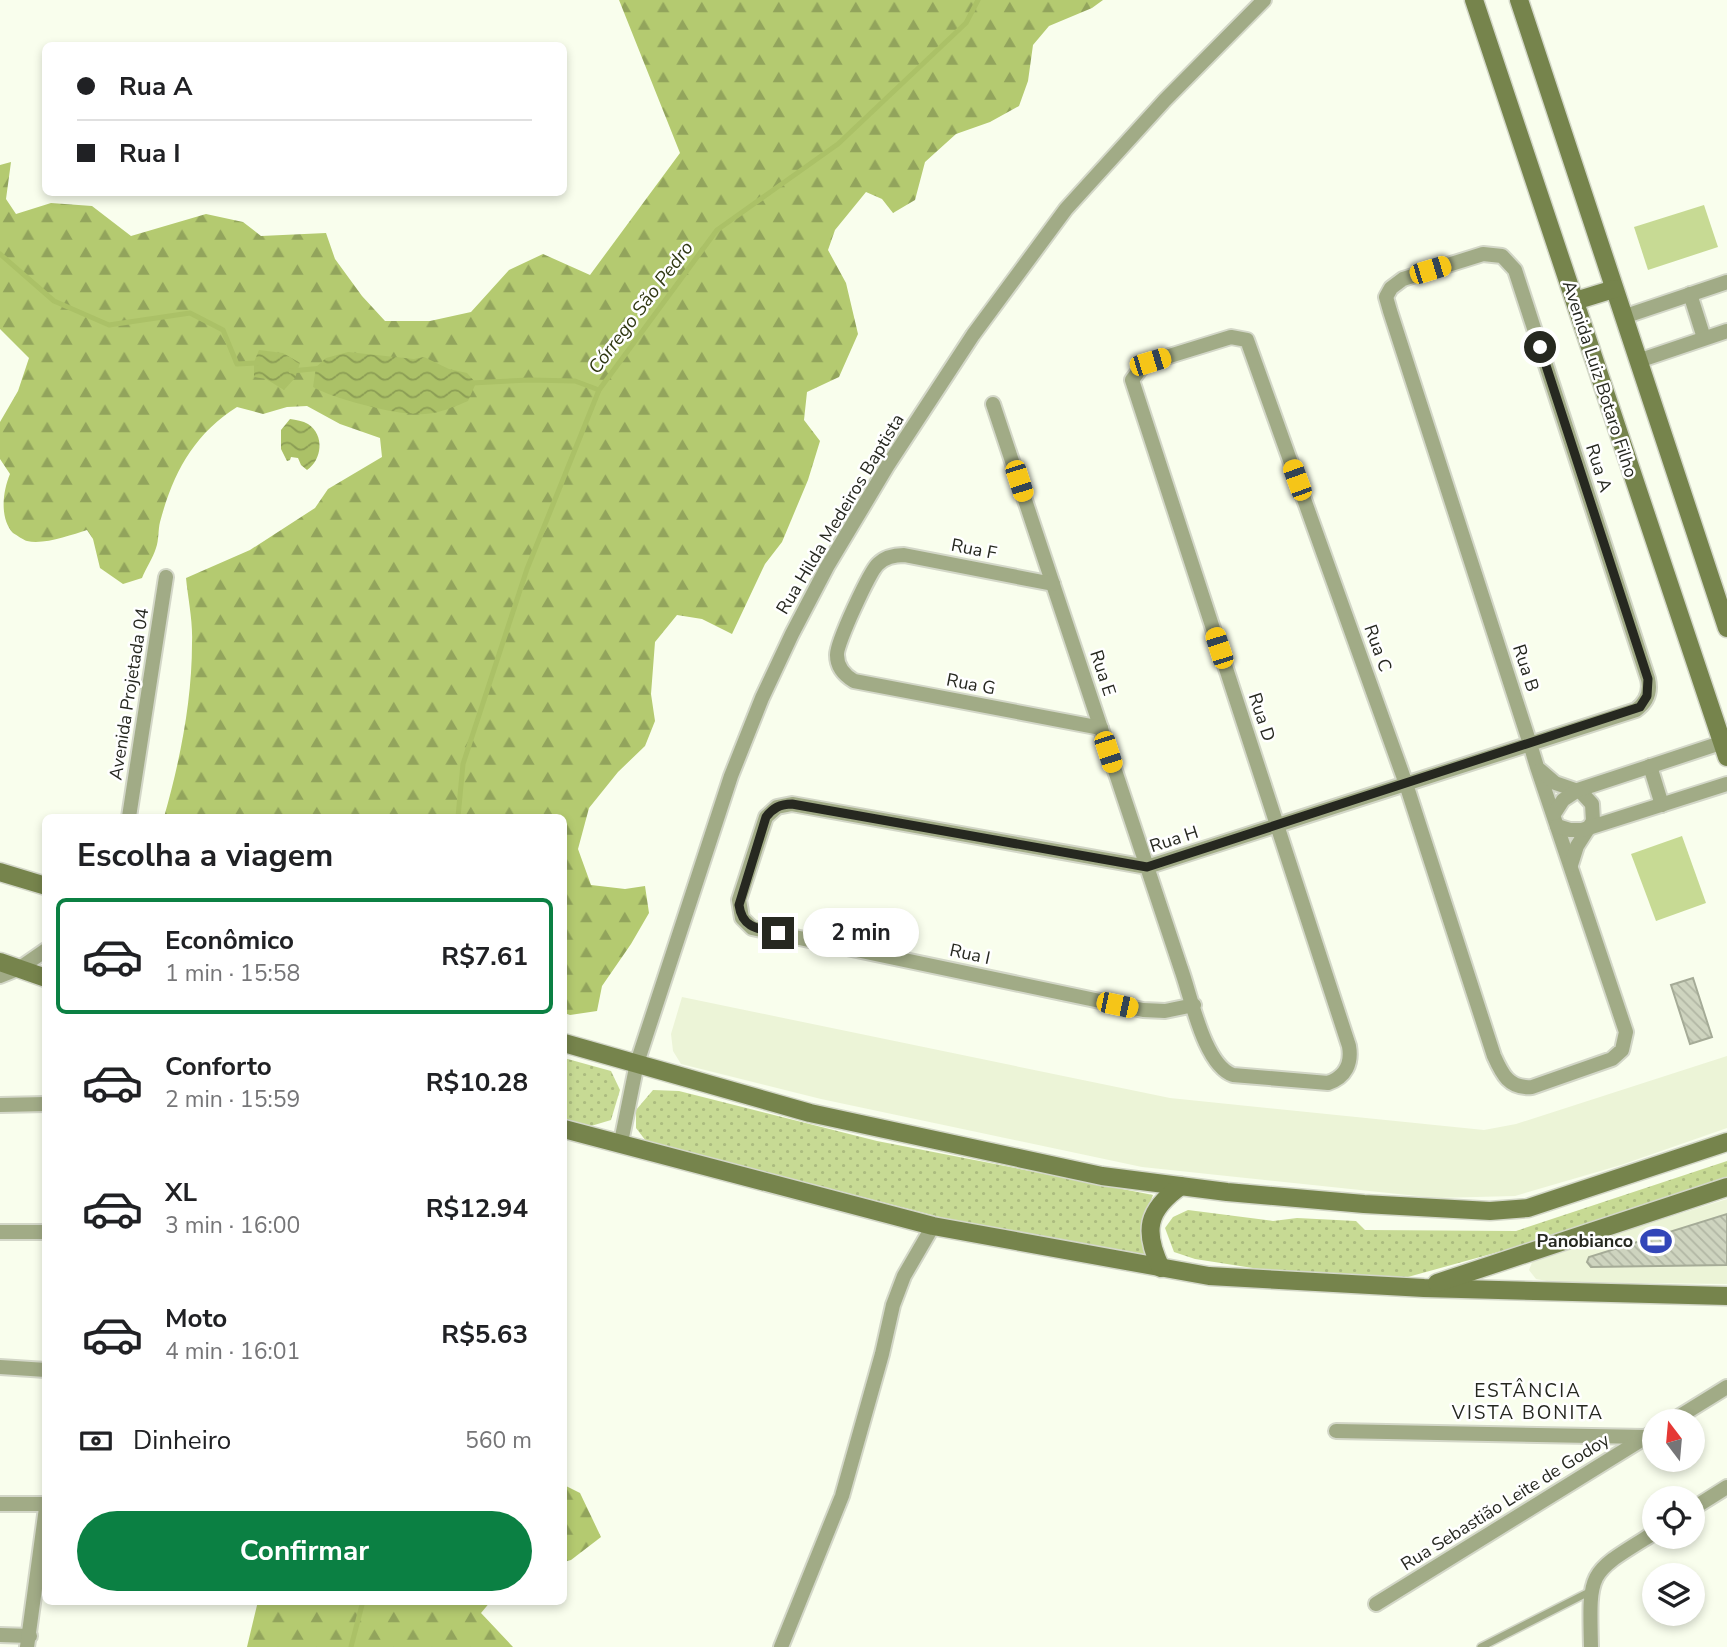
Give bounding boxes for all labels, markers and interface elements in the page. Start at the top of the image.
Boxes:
text: Rua A [119,69,192,104]
text: Rua I [119,136,180,171]
water label: Córrego São Pedro [582,236,699,379]
car [1407,254,1454,286]
street label: Avenida Luiz Botaro Filho [1557,277,1643,481]
route start [1524,331,1556,363]
car [1127,346,1174,378]
street label: Rua Hilda Medeiros Baptista [771,409,909,619]
street label: Rua A [1580,441,1618,495]
car [1280,457,1315,503]
car [1003,458,1036,504]
street label: Rua F [949,533,999,565]
street label: Avenida Projetada 04 [104,606,154,782]
street label: Rua C [1358,621,1398,675]
car [1203,625,1236,671]
street label: Rua B [1507,641,1545,695]
street label: Rua E [1084,647,1122,699]
street label: Rua G [944,668,998,700]
street label: Rua D [1243,690,1281,744]
car [1092,729,1125,775]
street label: Rua H [1147,820,1201,858]
text: Escolha a viagem [77,834,333,877]
callout: 2 min [802,908,918,958]
route end [762,917,794,949]
text: 2 min [831,917,891,948]
text: Econômico [165,923,294,958]
icon: car [81,925,144,988]
street label: Rua I [947,938,993,970]
text: R$7.61 [441,939,528,974]
text: 1 min · 15:58 [165,958,300,989]
car [1095,990,1140,1020]
text: Conforto [165,1049,272,1084]
icon: car [81,1051,144,1114]
text: R$10.28 [426,1065,528,1100]
text: 2 min · 15:59 [165,1084,300,1115]
text: XL [165,1175,197,1210]
icon: car [81,1177,144,1240]
text: R$12.94 [426,1191,528,1226]
text: 3 min · 16:00 [165,1210,300,1241]
sports icon: Panobianco [1639,1224,1673,1258]
place label: Panobianco [1536,1229,1633,1253]
text: Moto [165,1301,227,1336]
icon: car [81,1303,144,1366]
text: R$5.63 [441,1317,528,1352]
text: 4 min · 16:01 [165,1336,300,1367]
district label: ESTÂNCIA VISTA BONITA [1451,1378,1604,1426]
north arrow [1642,1409,1704,1472]
map controls [1642,1409,1705,1626]
icon: cash [77,1422,115,1460]
text: Dinheiro [133,1423,231,1458]
text: 560 m [465,1425,532,1456]
street label: Rua Sebastião Leite de Godoy [1396,1427,1614,1576]
button: locate [1642,1486,1705,1549]
button: Confirmar [77,1511,532,1591]
button: layers [1642,1563,1705,1626]

